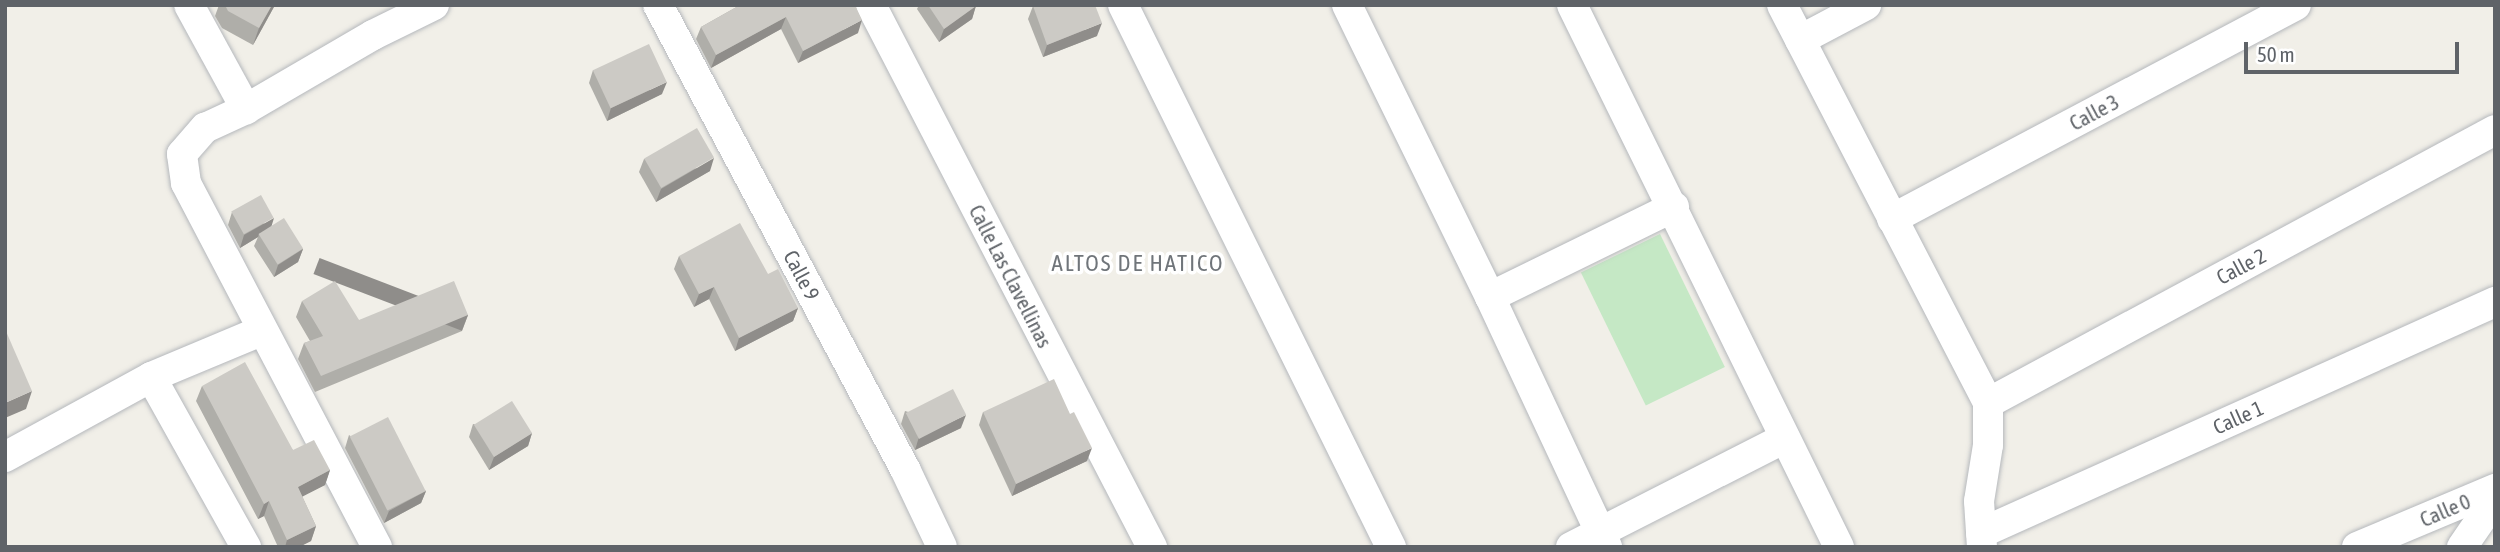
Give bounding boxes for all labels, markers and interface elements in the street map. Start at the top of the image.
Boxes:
scale bar [2248,28,2463,72]
text: 50 m [2257,42,2295,66]
street label: Calle 3 [2065,89,2123,135]
street label: Calle Las Clavellinas [964,200,1058,352]
street label: Calle 2 [2212,243,2270,289]
street label: Calle 9 [779,246,825,304]
district label: ALTOS DE HATICO [1053,249,1223,277]
street label: Calle 1 [2209,395,2267,439]
street label: Calle 0 [2416,488,2474,532]

